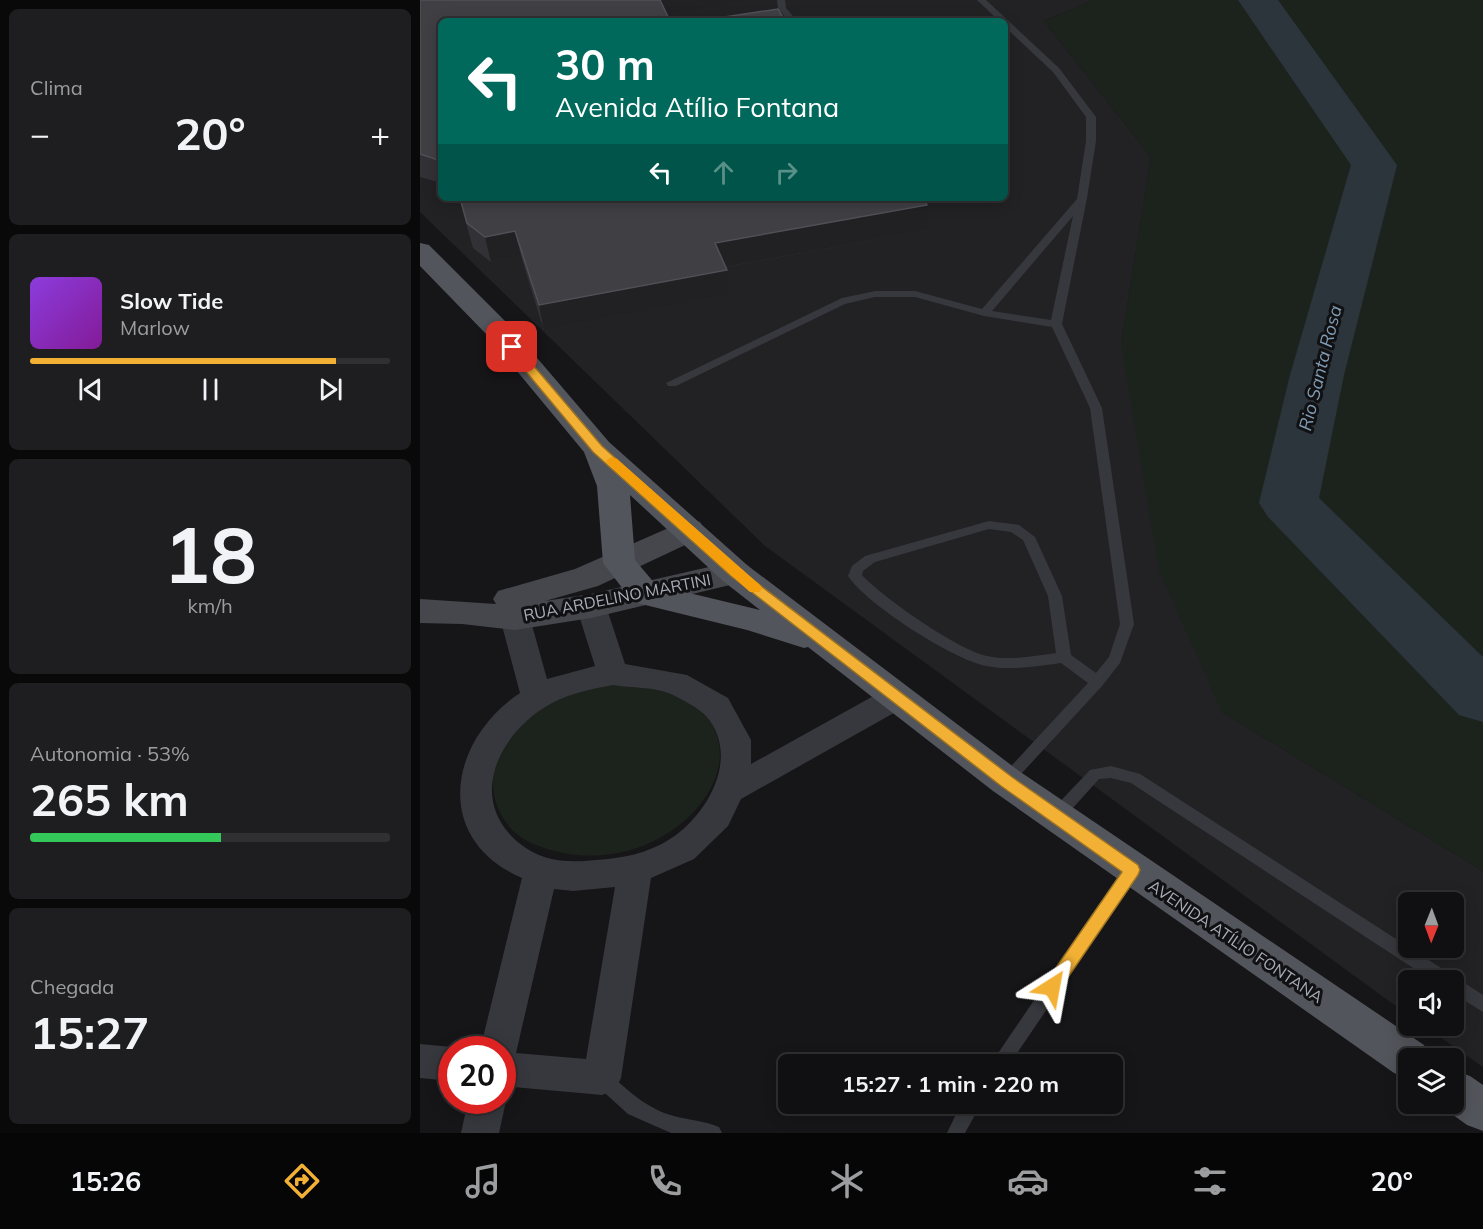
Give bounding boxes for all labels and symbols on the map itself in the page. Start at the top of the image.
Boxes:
water label: Rio Santa Rosa [1293,303,1347,433]
pin [486,321,537,372]
street label: RUA ARDELINO MARTINI [522,569,712,625]
street label: AVENIDA ATÍLIO FONTANA [1145,875,1327,1007]
north arrow [1398,892,1464,958]
position arrow [1020,955,1084,1019]
speed limit sign: 20 [438,1036,516,1114]

